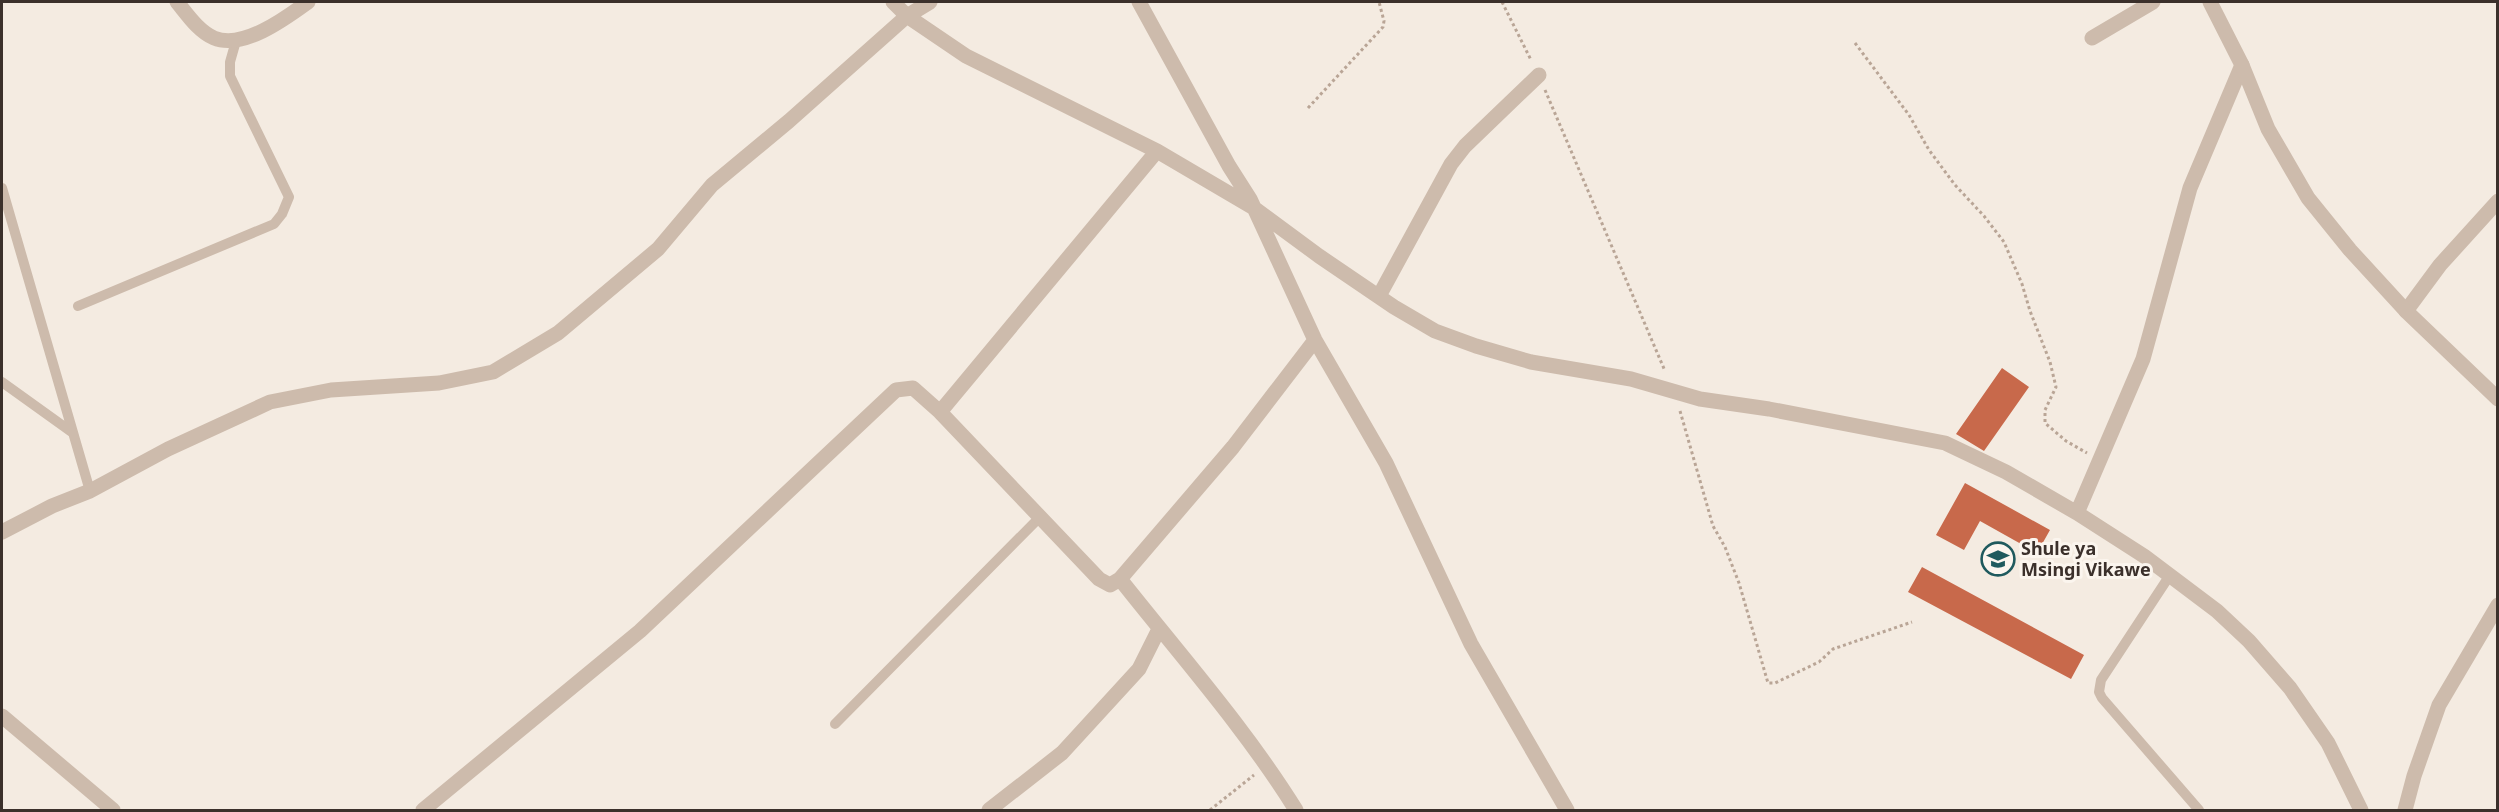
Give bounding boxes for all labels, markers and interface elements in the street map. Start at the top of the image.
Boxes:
place label: Shule ya Msingi Vikawe [2021,536,2151,581]
school or university icon: Shule ya Msingi Vikawe [1980,541,2016,577]

